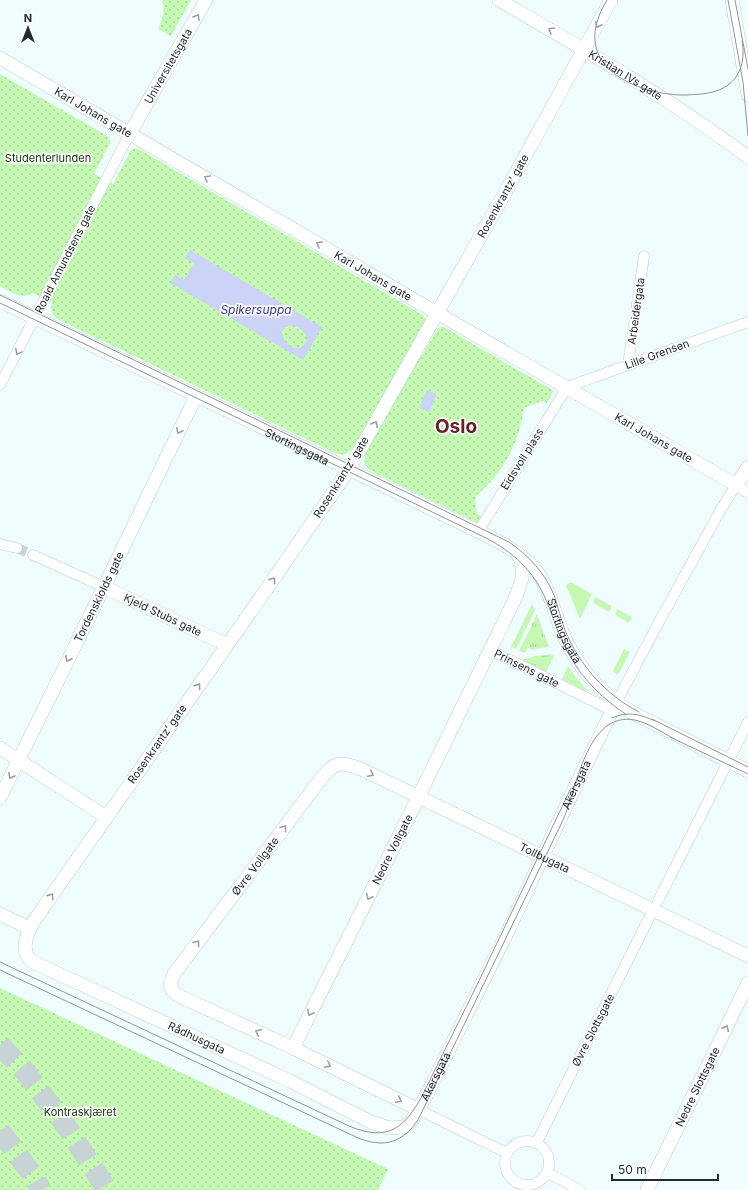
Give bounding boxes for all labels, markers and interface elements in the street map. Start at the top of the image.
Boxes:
north arrow [8,8,48,48]
text: N [24,11,32,25]
one-way arrow [192,14,199,21]
one-way arrow [595,21,603,29]
street label: Universitetsgata [141,26,195,106]
one-way arrow [548,28,555,35]
street label: Kristian IVs gate [586,47,665,103]
street label: Karl Johans gate [52,84,135,141]
park label: Studenterlunden [5,151,91,165]
street label: Rosenkrantz’ gate [474,152,532,240]
one-way arrow [204,176,211,183]
street label: Roald Amundsens gate [32,202,98,316]
one-way arrow [316,241,323,248]
street label: Karl Johans gate [332,248,414,304]
street label: Arbeidergata [624,277,648,345]
water label: Spikersuppa [220,302,292,317]
street label: Lille Grensen [623,336,691,372]
one-way arrow [15,348,23,355]
street label: Karl Johans gate [612,410,695,466]
district label: Oslo [435,415,477,438]
one-way arrow [370,420,377,428]
street label: Stortingsgata [263,425,331,468]
street label: Eidsvoll plass [498,425,547,492]
one-way arrow [176,427,184,435]
street label: Rosenkrantz’ gate [310,434,372,520]
street label: Tordenskiolds gate [71,550,127,644]
one-way arrow [268,578,275,585]
street label: Kjeld Stubs gate [121,590,204,639]
street label: Stortingsgata [544,596,584,666]
street label: Prinsens gate [492,646,562,690]
one-way arrow [65,655,73,663]
one-way arrow [193,683,201,690]
street label: Rosenkrantz’ gate [124,702,190,786]
street label: Akersgata [559,758,594,811]
one-way arrow [367,769,375,776]
one-way arrow [8,772,16,779]
street label: Nedre Vollgate [369,812,416,887]
one-way arrow [279,826,286,833]
street label: Øvre Vollgate [228,834,282,898]
street label: Tollbugata [517,840,572,876]
one-way arrow [46,893,54,900]
one-way arrow [366,893,373,900]
one-way arrow [192,941,199,948]
street label: Øvre Slottsgate [569,991,617,1069]
one-way arrow [307,1009,315,1016]
street label: Rådhusgata [166,1018,228,1057]
one-way arrow [721,1024,729,1032]
one-way arrow [254,1029,262,1037]
street label: Nedre Slottsgate [672,1045,723,1129]
street label: Akersgata [418,1050,454,1103]
one-way arrow [324,1060,331,1068]
one-way arrow [395,1095,403,1103]
park label: Kontraskjæret [44,1105,117,1119]
scale bar [612,1156,718,1182]
text: 50 m [618,1162,647,1177]

